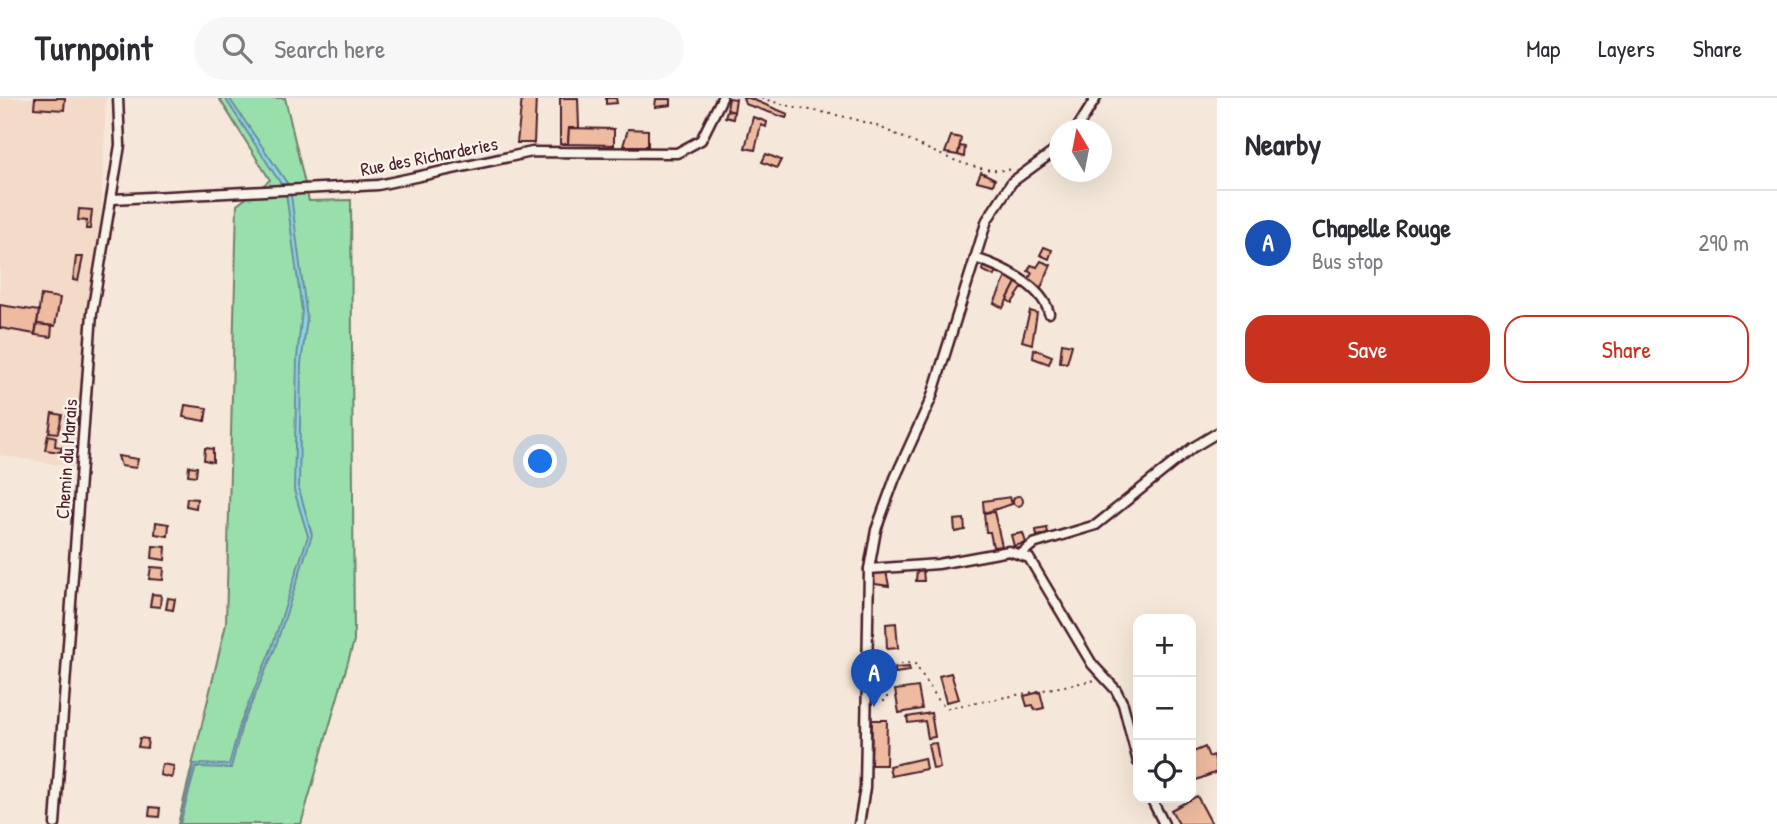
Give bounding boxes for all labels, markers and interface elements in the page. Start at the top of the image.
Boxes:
search box [194,17,684,80]
text: Turnpoint [35,26,152,70]
icon: search [218,29,256,67]
text: Search here [274,31,385,66]
text: Map [1526,32,1560,64]
text: Layers [1598,32,1655,64]
text: Share [1693,32,1742,64]
north arrow [1049,119,1112,182]
text: Nearby [1245,124,1321,164]
street label: Rue des Richarderies [358,130,500,182]
text: Chapelle Rouge [1312,210,1451,245]
text: A [1262,227,1274,258]
text: 290 m [1699,227,1749,258]
text: Bus stop [1312,245,1383,276]
button: Save [1245,315,1490,383]
button: Share [1504,315,1749,383]
street label: Chemin du Marais [49,398,83,520]
your location [523,444,557,478]
map controls [1133,614,1196,803]
button: + [1133,614,1196,677]
pin: A [851,649,897,707]
button: − [1133,677,1196,740]
button: locate [1133,740,1196,803]

